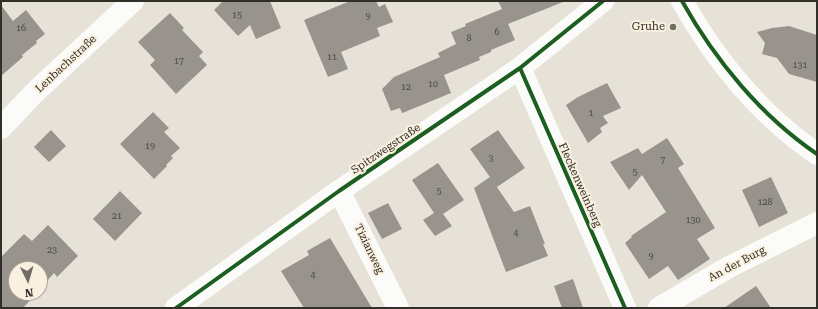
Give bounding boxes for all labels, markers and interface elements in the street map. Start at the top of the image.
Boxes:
house number: 15 [232,10,242,20]
house number: 9 [365,11,371,21]
place label: Gruhe [632,20,665,34]
marker: Gruhe [668,22,678,32]
house number: 16 [16,23,26,33]
house number: 6 [494,27,500,37]
street label: Lenbachstraße [33,32,99,96]
house number: 8 [466,33,472,43]
house number: 11 [327,52,337,62]
house number: 17 [174,56,184,66]
house number: 131 [792,60,808,70]
house number: 10 [428,79,438,89]
house number: 12 [401,82,411,92]
house number: 1 [588,108,594,118]
street label: Spitzwegstraße [349,121,423,177]
house number: 19 [145,141,155,151]
street label: Fleckenweinberg [555,141,605,229]
house number: 3 [488,153,494,163]
house number: 7 [660,155,666,165]
house number: 5 [632,167,638,177]
house number: 5 [436,186,442,196]
house number: 128 [757,197,773,207]
house number: 21 [112,211,122,221]
house number: 130 [685,215,701,225]
street label: Tizianweg [351,222,387,276]
house number: 4 [513,228,519,238]
street label: An der Burg [706,243,768,285]
house number: 23 [47,245,57,255]
house number: 9 [648,251,654,261]
north arrow [8,261,48,301]
house number: 4 [310,270,316,280]
text: N [24,286,34,299]

